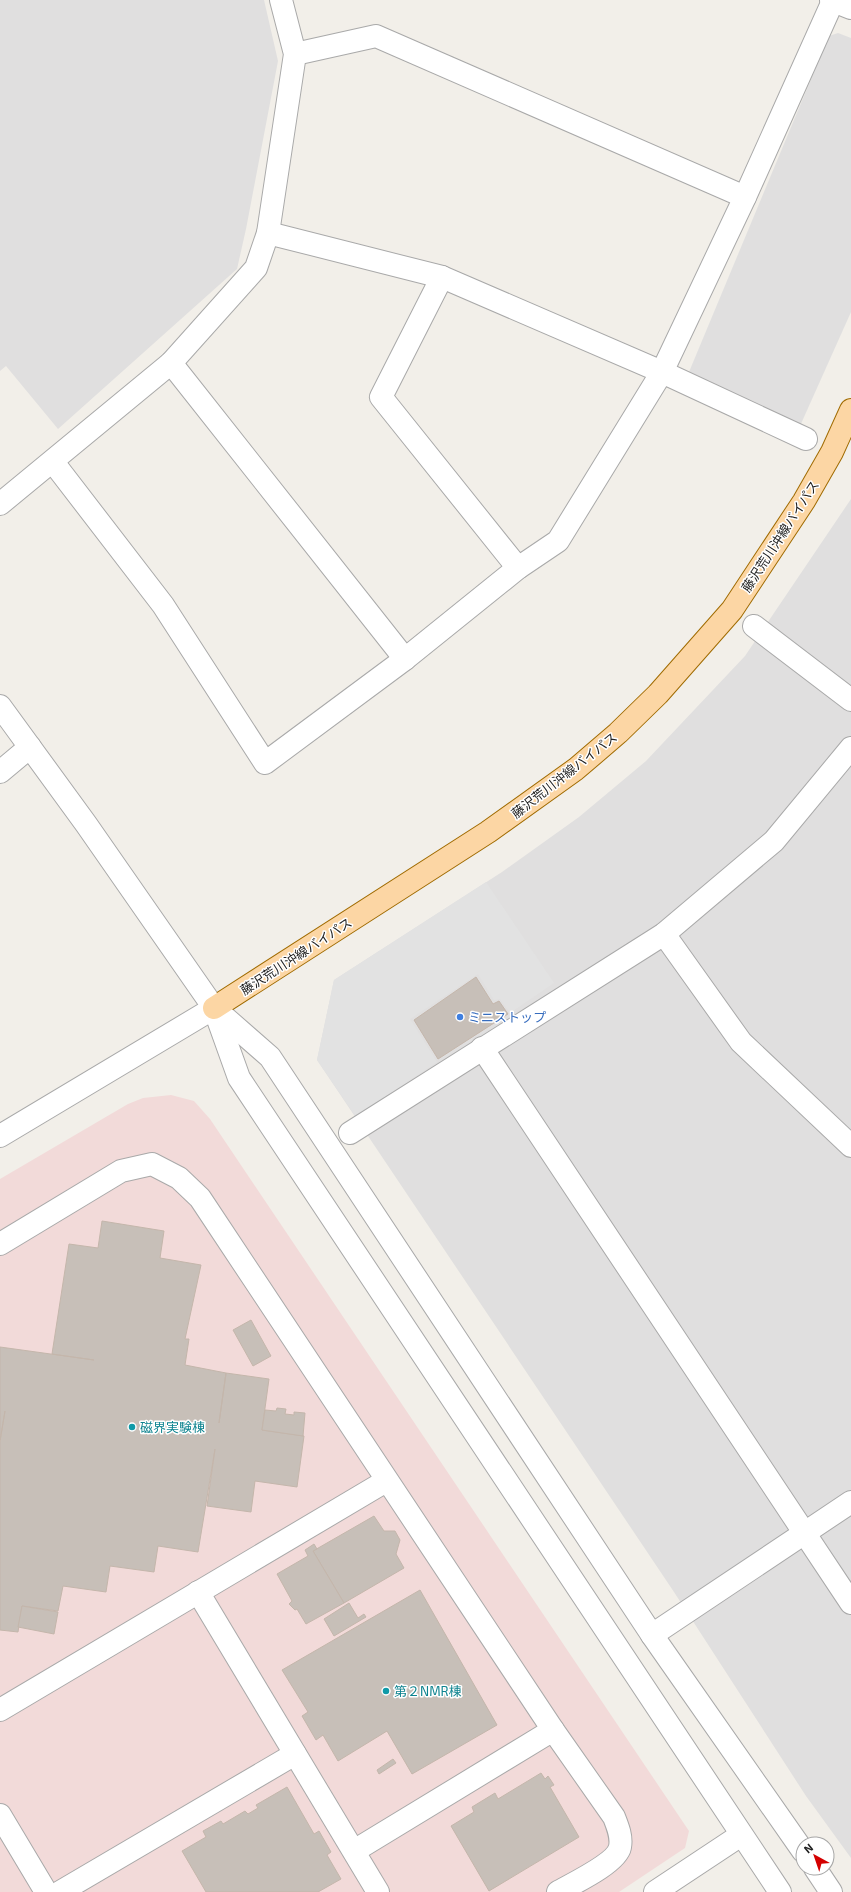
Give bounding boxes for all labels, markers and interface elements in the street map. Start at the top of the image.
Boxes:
street label: 藤沢荒川沖線バイパス [738,477,822,595]
street label: 藤沢荒川沖線バイパス [508,729,620,821]
street label: 藤沢荒川沖線バイパス [237,914,355,998]
place label: ミニストップ [468,1009,546,1025]
marker: ミニストップ [455,1012,465,1022]
place label: 磁界実験棟 [140,1419,205,1435]
marker: 磁界実験棟 [127,1422,137,1432]
place label: 第２NMR棟 [394,1683,462,1699]
marker: 第２NMR棟 [381,1686,391,1696]
north arrow [795,1836,835,1876]
text: N [801,1840,816,1855]

